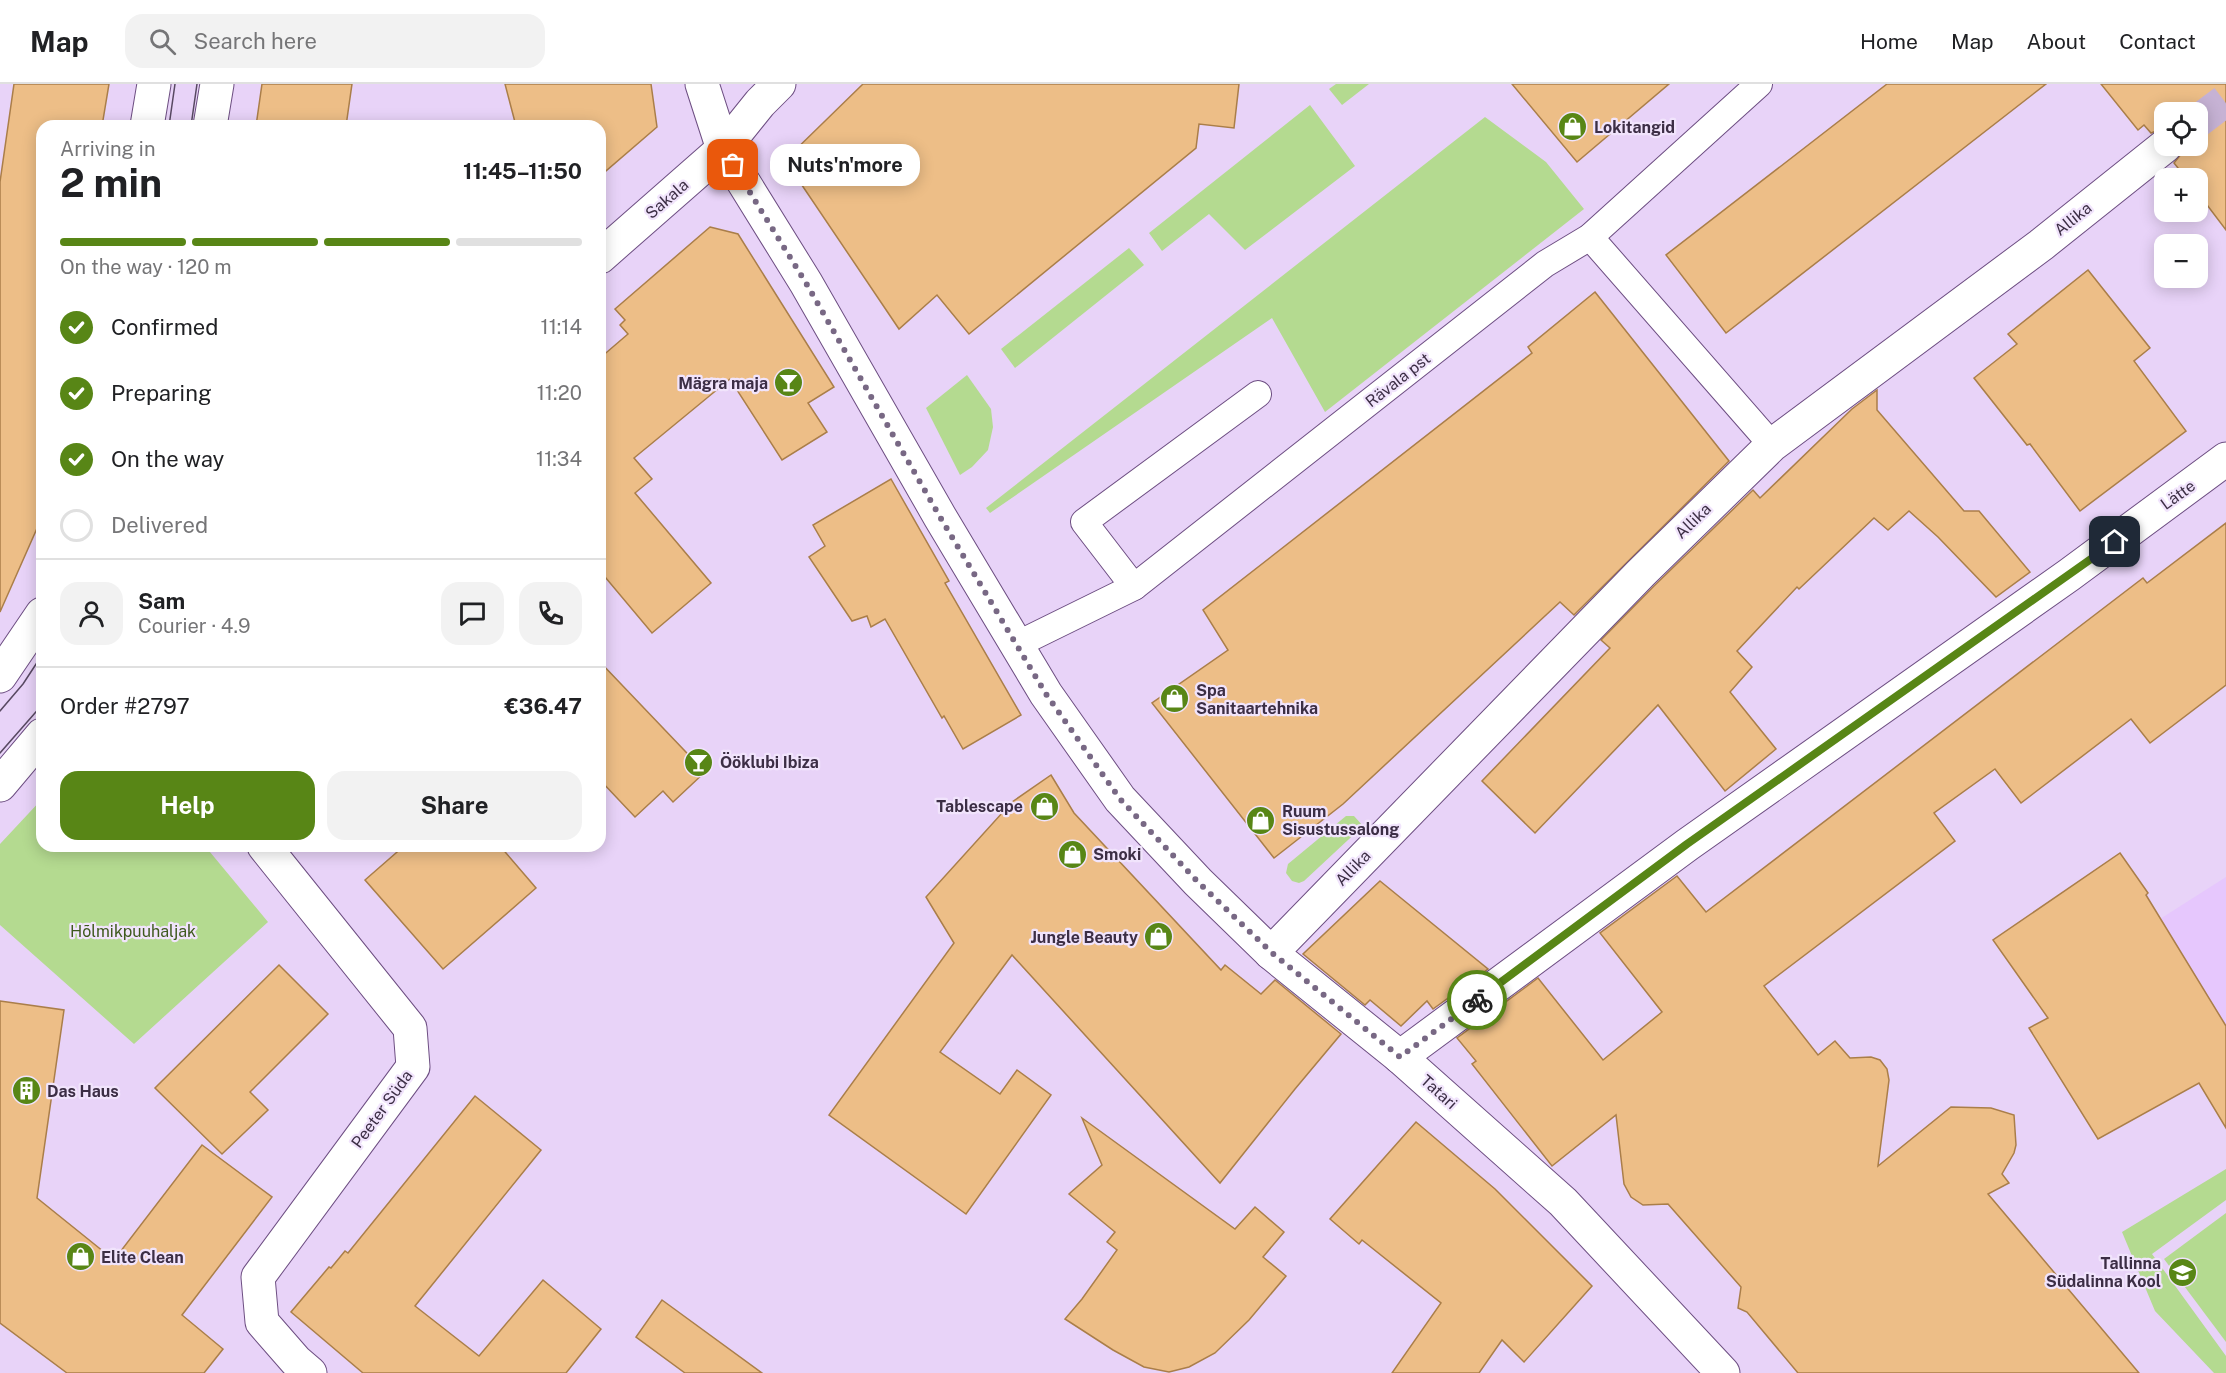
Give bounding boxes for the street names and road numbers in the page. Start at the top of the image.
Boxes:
street label: Sakala [642,175,692,223]
street label: Allika [2051,198,2095,240]
street label: Rävala pst [1362,349,1434,411]
street label: Lätte [2157,476,2199,514]
street label: Allika [1671,499,1715,543]
street label: Allika [1331,846,1375,890]
street label: Peeter Süda [347,1066,417,1152]
street label: Tatari [1417,1071,1461,1113]

